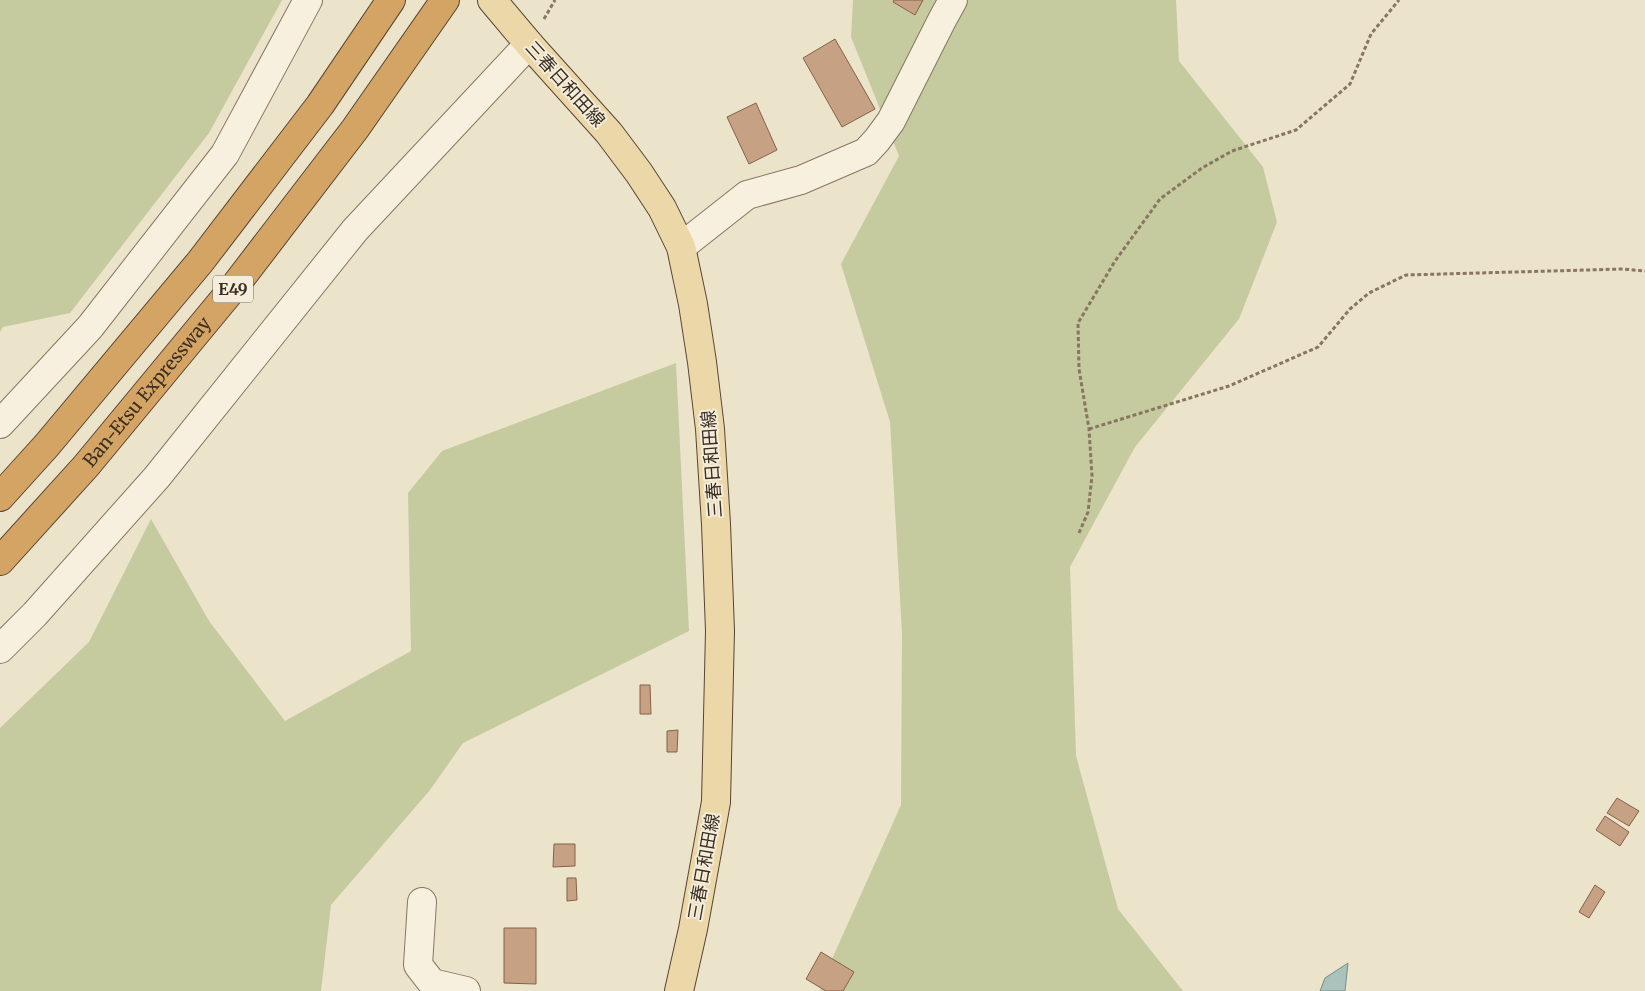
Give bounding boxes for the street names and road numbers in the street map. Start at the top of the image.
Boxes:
street label: 三春日和田線 [521,36,610,131]
road number: E49 [213,276,253,302]
street label: Ban-Etsu Expressway [78,312,216,472]
street label: 三春日和田線 [696,409,727,519]
street label: 三春日和田線 [683,812,724,922]

